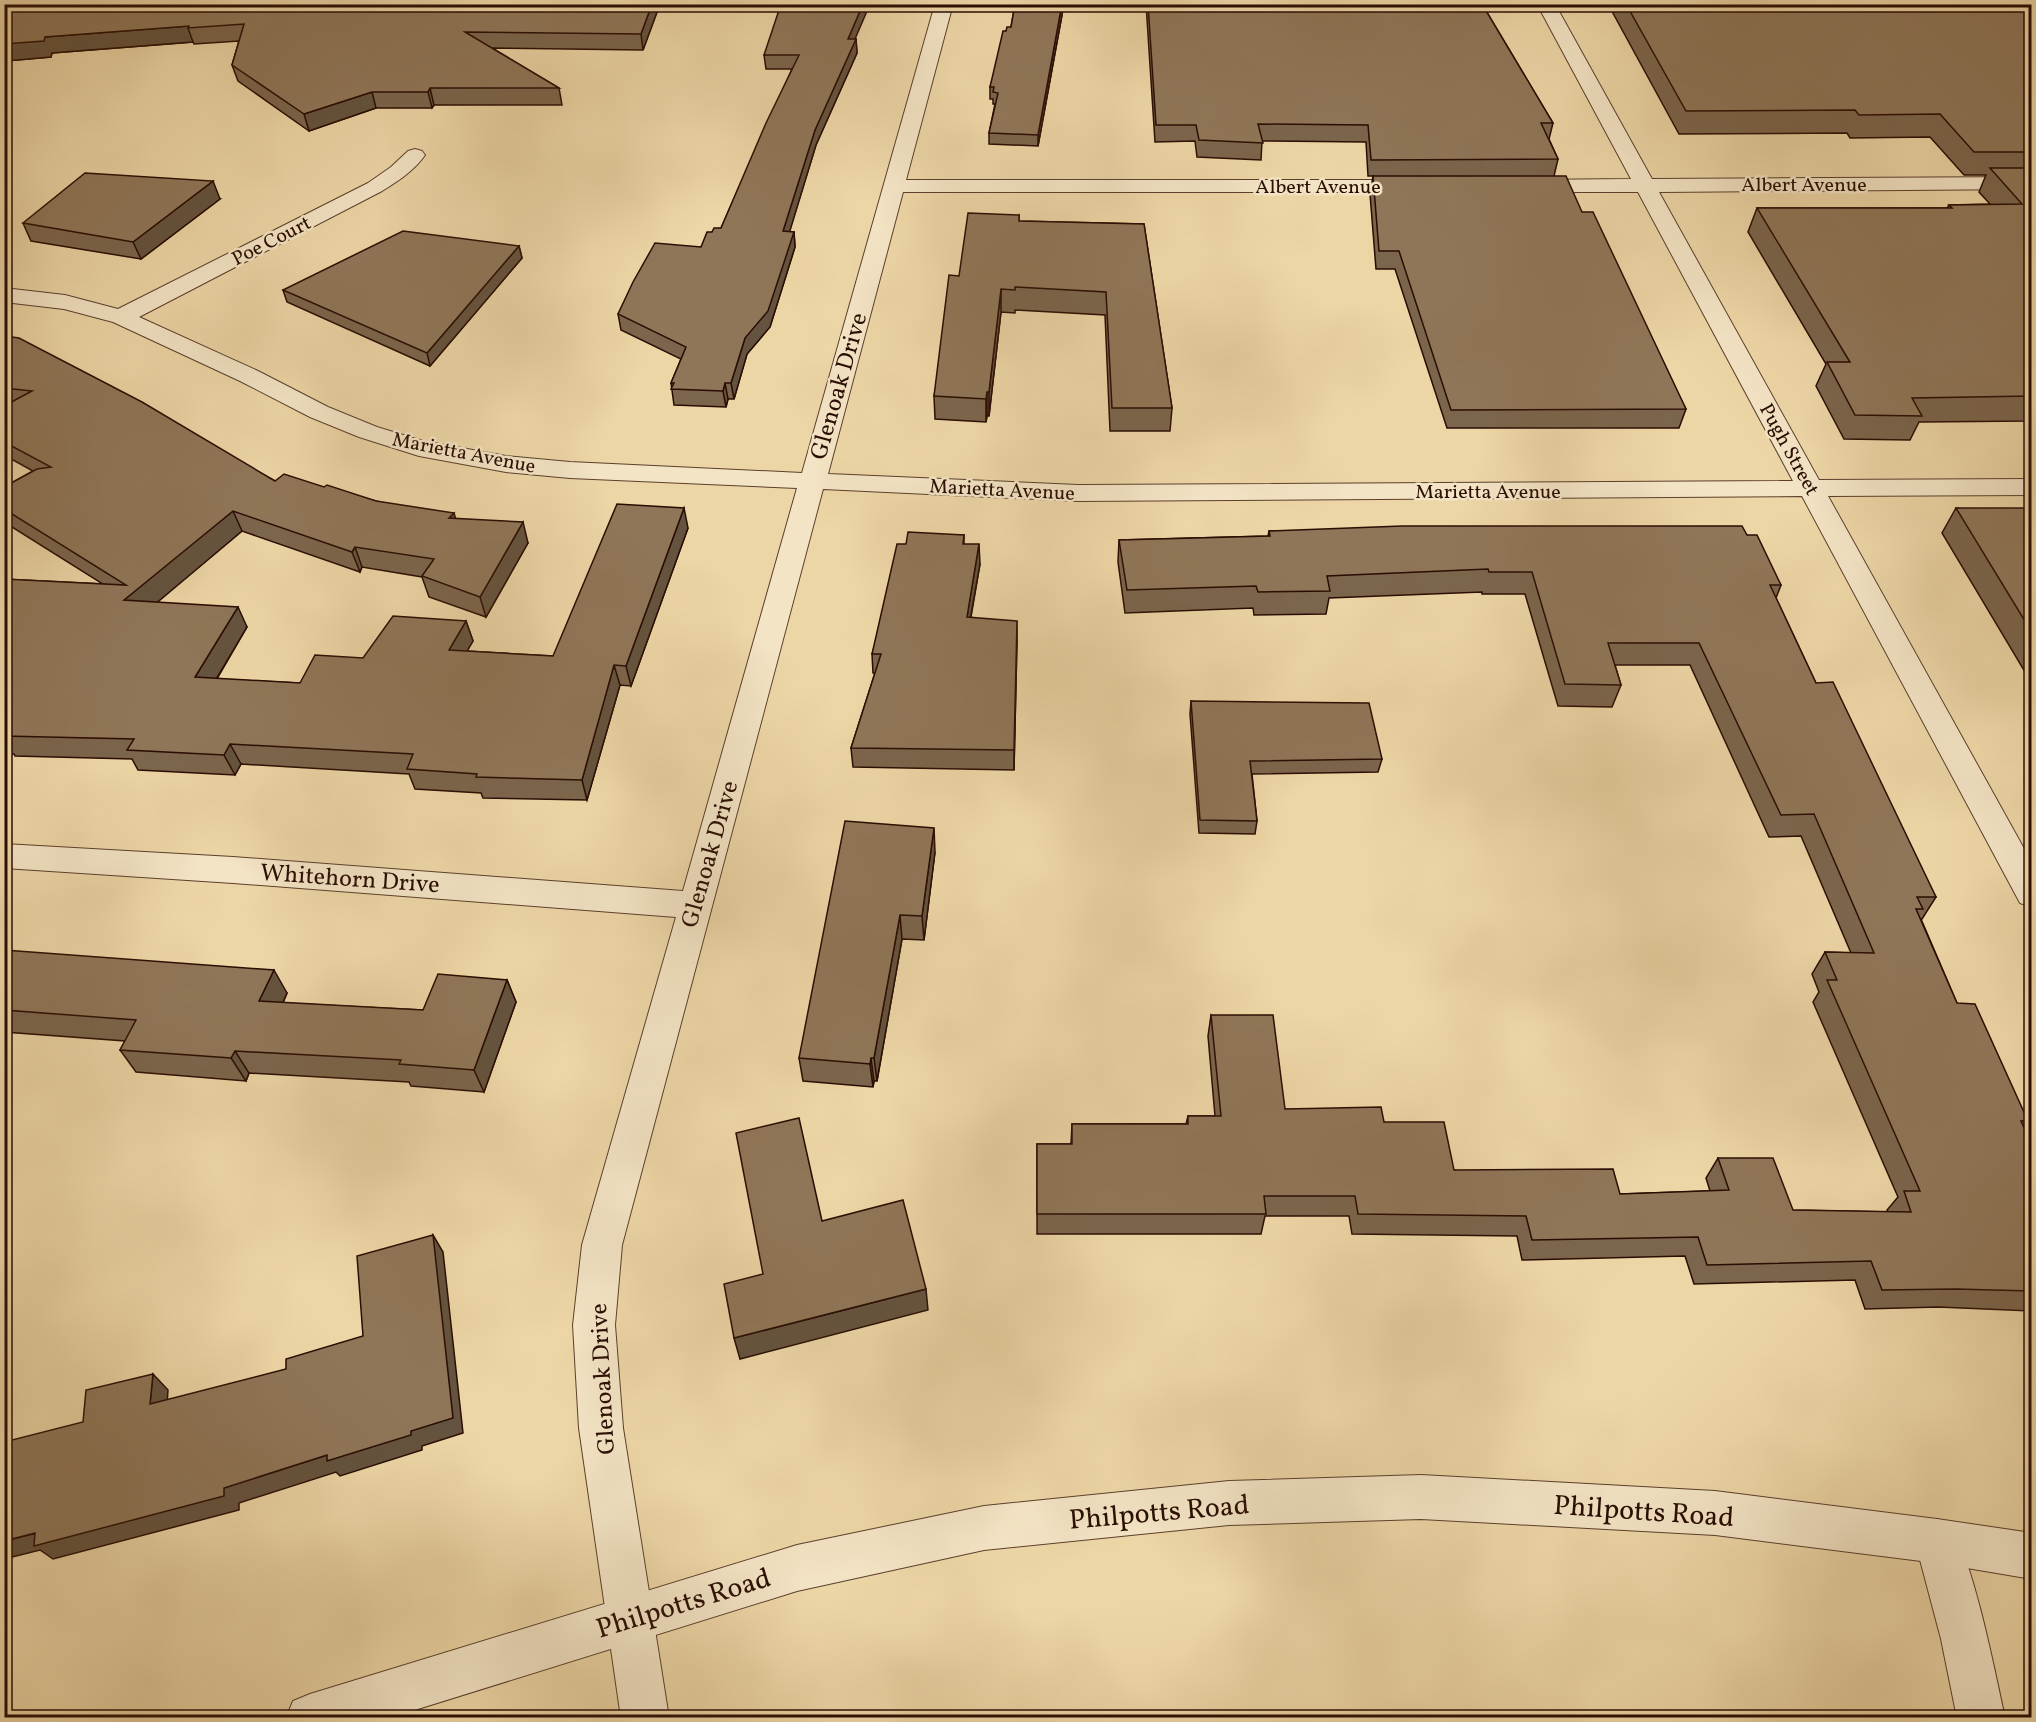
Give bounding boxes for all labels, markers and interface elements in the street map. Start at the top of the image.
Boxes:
street label: Albert Avenue [1741,172,1867,200]
street label: Albert Avenue [1255,174,1381,202]
street label: Poe Court [227,210,316,274]
street label: Glenoak Drive [803,309,877,464]
street label: Pugh Street [1751,399,1825,501]
street label: Marietta Avenue [389,426,538,482]
street label: Marietta Avenue [928,473,1075,509]
street label: Marietta Avenue [1415,479,1561,507]
street label: Glenoak Drive [674,777,748,932]
street label: Whitehorn Drive [259,857,441,903]
street label: Glenoak Drive [583,1302,625,1456]
street label: Philpotts Road [1067,1486,1251,1541]
street label: Philpotts Road [1552,1487,1735,1538]
street label: Philpotts Road [592,1559,776,1649]

